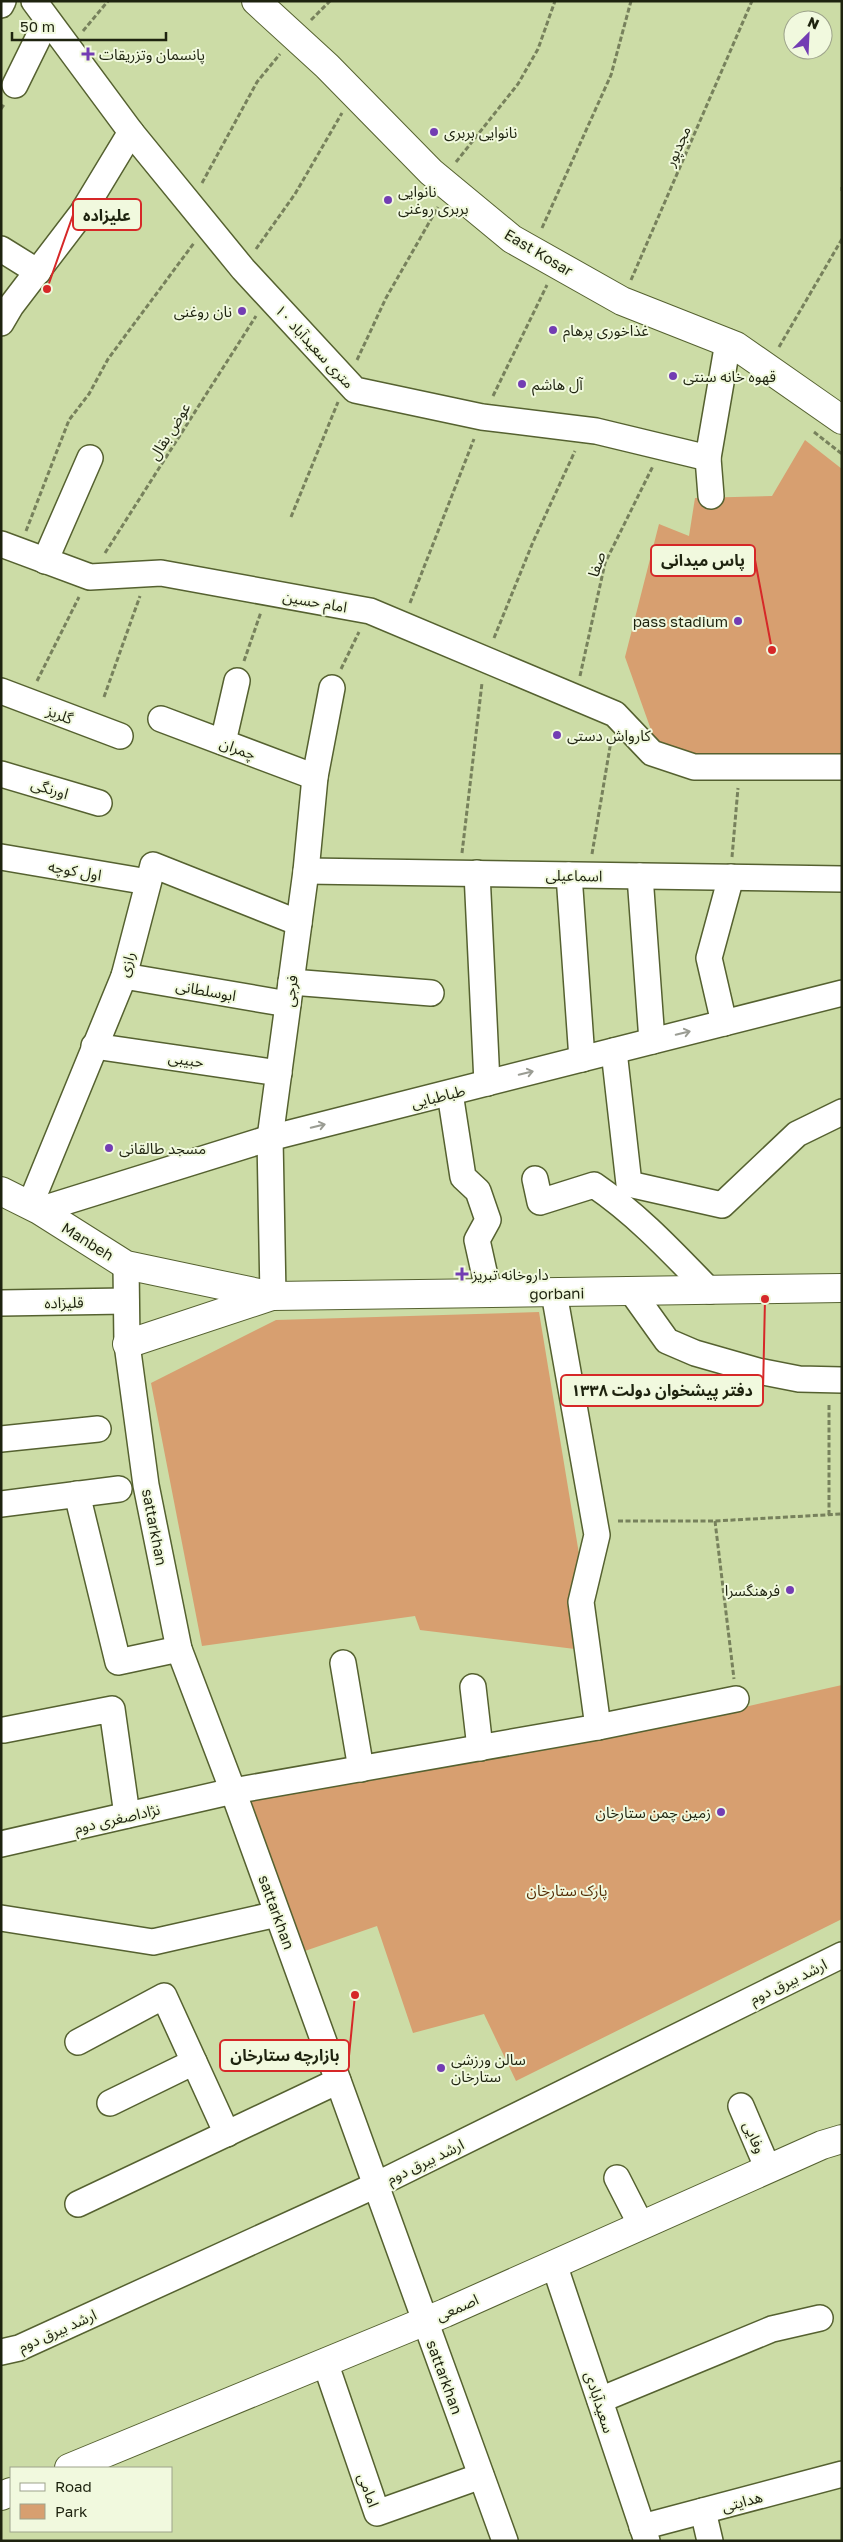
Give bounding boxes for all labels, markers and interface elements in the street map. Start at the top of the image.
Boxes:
scale bar [12,10,166,42]
north arrow [783,10,833,60]
text: N [805,13,822,33]
text: 50 m [20,17,55,35]
place label: پانسمان وتزریقات [99,45,205,65]
marker: پانسمان وتزریقات [81,47,95,61]
place label: نانوایی بربری [444,123,517,142]
street label: مجدپور [660,123,696,171]
marker: نانوایی بربری [428,126,440,138]
place label: نانوایی بربری روغنی [398,182,469,218]
marker: نانوایی بربری روغنی [382,194,394,206]
callout: علیزاده [73,199,141,230]
text: علیزاده [83,205,131,225]
street label: East Kosar [502,225,577,279]
street label: ۱۰ متری سعیدآباد [271,300,358,392]
place label: نان روغنی [174,302,232,321]
marker: نان روغنی [236,305,248,317]
place label: غذاخوری پرهام [563,321,649,342]
marker: غذاخوری پرهام [547,324,559,336]
place label: قهوه خانه سنتی [683,367,776,386]
marker: قهوه خانه سنتی [667,370,679,382]
place label: آل هاشم [532,375,583,396]
marker: آل هاشم [516,378,528,390]
street label: عوض بقال [144,399,195,464]
callout: پاس میدانی [651,545,755,576]
street label: صفا [584,549,608,579]
text: پاس میدانی [661,550,745,571]
street label: امام حسین [281,586,349,618]
place label: pass stadium [633,612,728,630]
marker: pass stadium [732,615,744,627]
street label: گلریز [43,700,76,728]
place label: کارواش دستی [567,726,652,745]
marker: کارواش دستی [551,729,563,741]
street label: چمران [217,733,259,765]
street label: اورنگی [29,774,71,803]
street label: اول کوچه [47,856,103,886]
street label: اسماعیلی [545,866,603,885]
street label: رازی [114,949,139,979]
street label: فرجی [279,974,302,1008]
street label: ابوسلطانی [174,976,238,1005]
one-way arrow [675,1028,691,1037]
street label: حبیبی [167,1048,205,1071]
one-way arrow [517,1068,533,1078]
street label: طباطبایی [409,1081,467,1112]
one-way arrow [309,1121,325,1131]
place label: مسجد طالقانی [119,1139,206,1158]
marker: مسجد طالقانی [103,1142,115,1154]
street label: Manbeh [59,1218,117,1264]
place label: داروخانه تبریز [471,1265,549,1284]
marker: داروخانه تبریز [456,1268,468,1280]
street label: gorbani [529,1284,585,1302]
street label: قلیزاده [44,1293,84,1312]
callout: دفتر پیشخوان دولت ۱۳۳۸ [561,1375,763,1406]
text: دفتر پیشخوان دولت ۱۳۳۸ [571,1380,753,1401]
street label: sattarkhan [139,1487,171,1567]
place label: فرهنگسرا [725,1581,780,1600]
marker: فرهنگسرا [784,1584,796,1596]
street label: نژاداصغری دوم [72,1799,162,1840]
place label: زمین چمن ستارخان [596,1803,711,1823]
marker: زمین چمن ستارخان [715,1806,727,1818]
street label: sattarkhan [255,1872,299,1952]
park label: پارک ستارخان [527,1881,607,1901]
street label: ارشد بیرق دوم [746,1955,831,2010]
callout: بازارچه ستارخان [220,2040,349,2071]
text: بازارچه ستارخان [230,2045,340,2066]
place label: سالن ورزشی ستارخان [451,2050,526,2086]
marker: سالن ورزشی ستارخان [435,2062,447,2074]
street label: وفایی [739,2118,770,2156]
street label: ارشد بیرق دوم [383,2135,468,2190]
street label: اصمعی [433,2290,481,2325]
street label: ارشد بیرق دوم [15,2305,100,2358]
street label: sattarkhan [423,2337,467,2417]
street label: سعیدآبادی [581,2369,618,2436]
legend [10,2467,172,2532]
street label: امامی [354,2471,383,2510]
text: Road [55,2477,92,2495]
street label: هدایتی [720,2487,765,2516]
text: Park [55,2502,88,2520]

